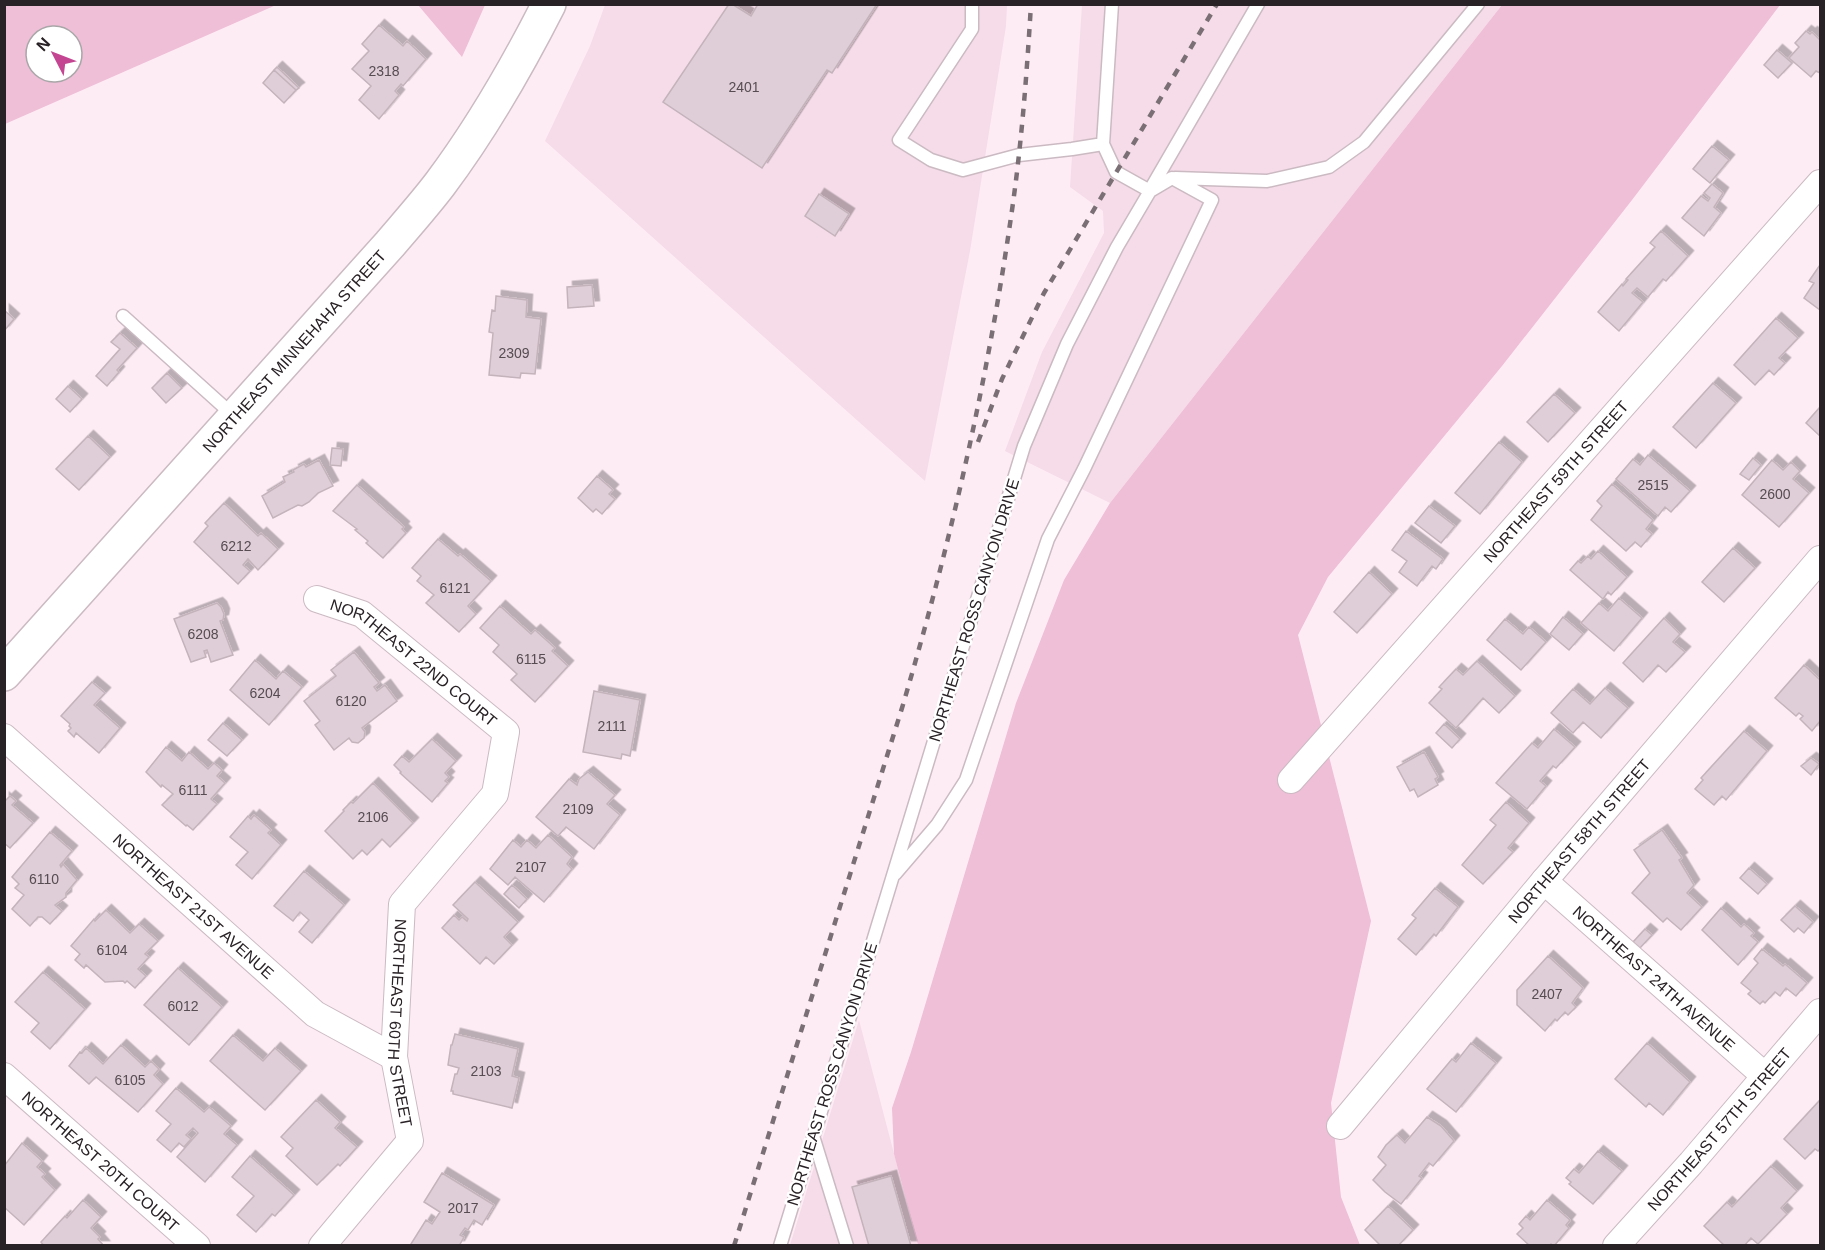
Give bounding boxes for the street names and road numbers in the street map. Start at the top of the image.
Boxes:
street label: NORTHEAST MINNEHAHA STREET [199,246,389,455]
street label: NORTHEAST 59TH STREET [1480,397,1632,565]
street label: NORTHEAST ROSS CANYON DRIVE [926,476,1022,744]
street label: NORTHEAST 22ND COURT [328,596,500,730]
street label: NORTHEAST 58TH STREET [1505,755,1653,926]
street label: NORTHEAST 21ST AVENUE [110,830,277,982]
street label: NORTHEAST 24TH AVENUE [1570,902,1739,1054]
street label: NORTHEAST 60TH STREET [385,918,416,1128]
street label: NORTHEAST ROSS CANYON DRIVE [784,940,880,1208]
street label: NORTHEAST 57TH STREET [1644,1044,1794,1214]
street label: NORTHEAST 20TH COURT [19,1088,183,1235]

